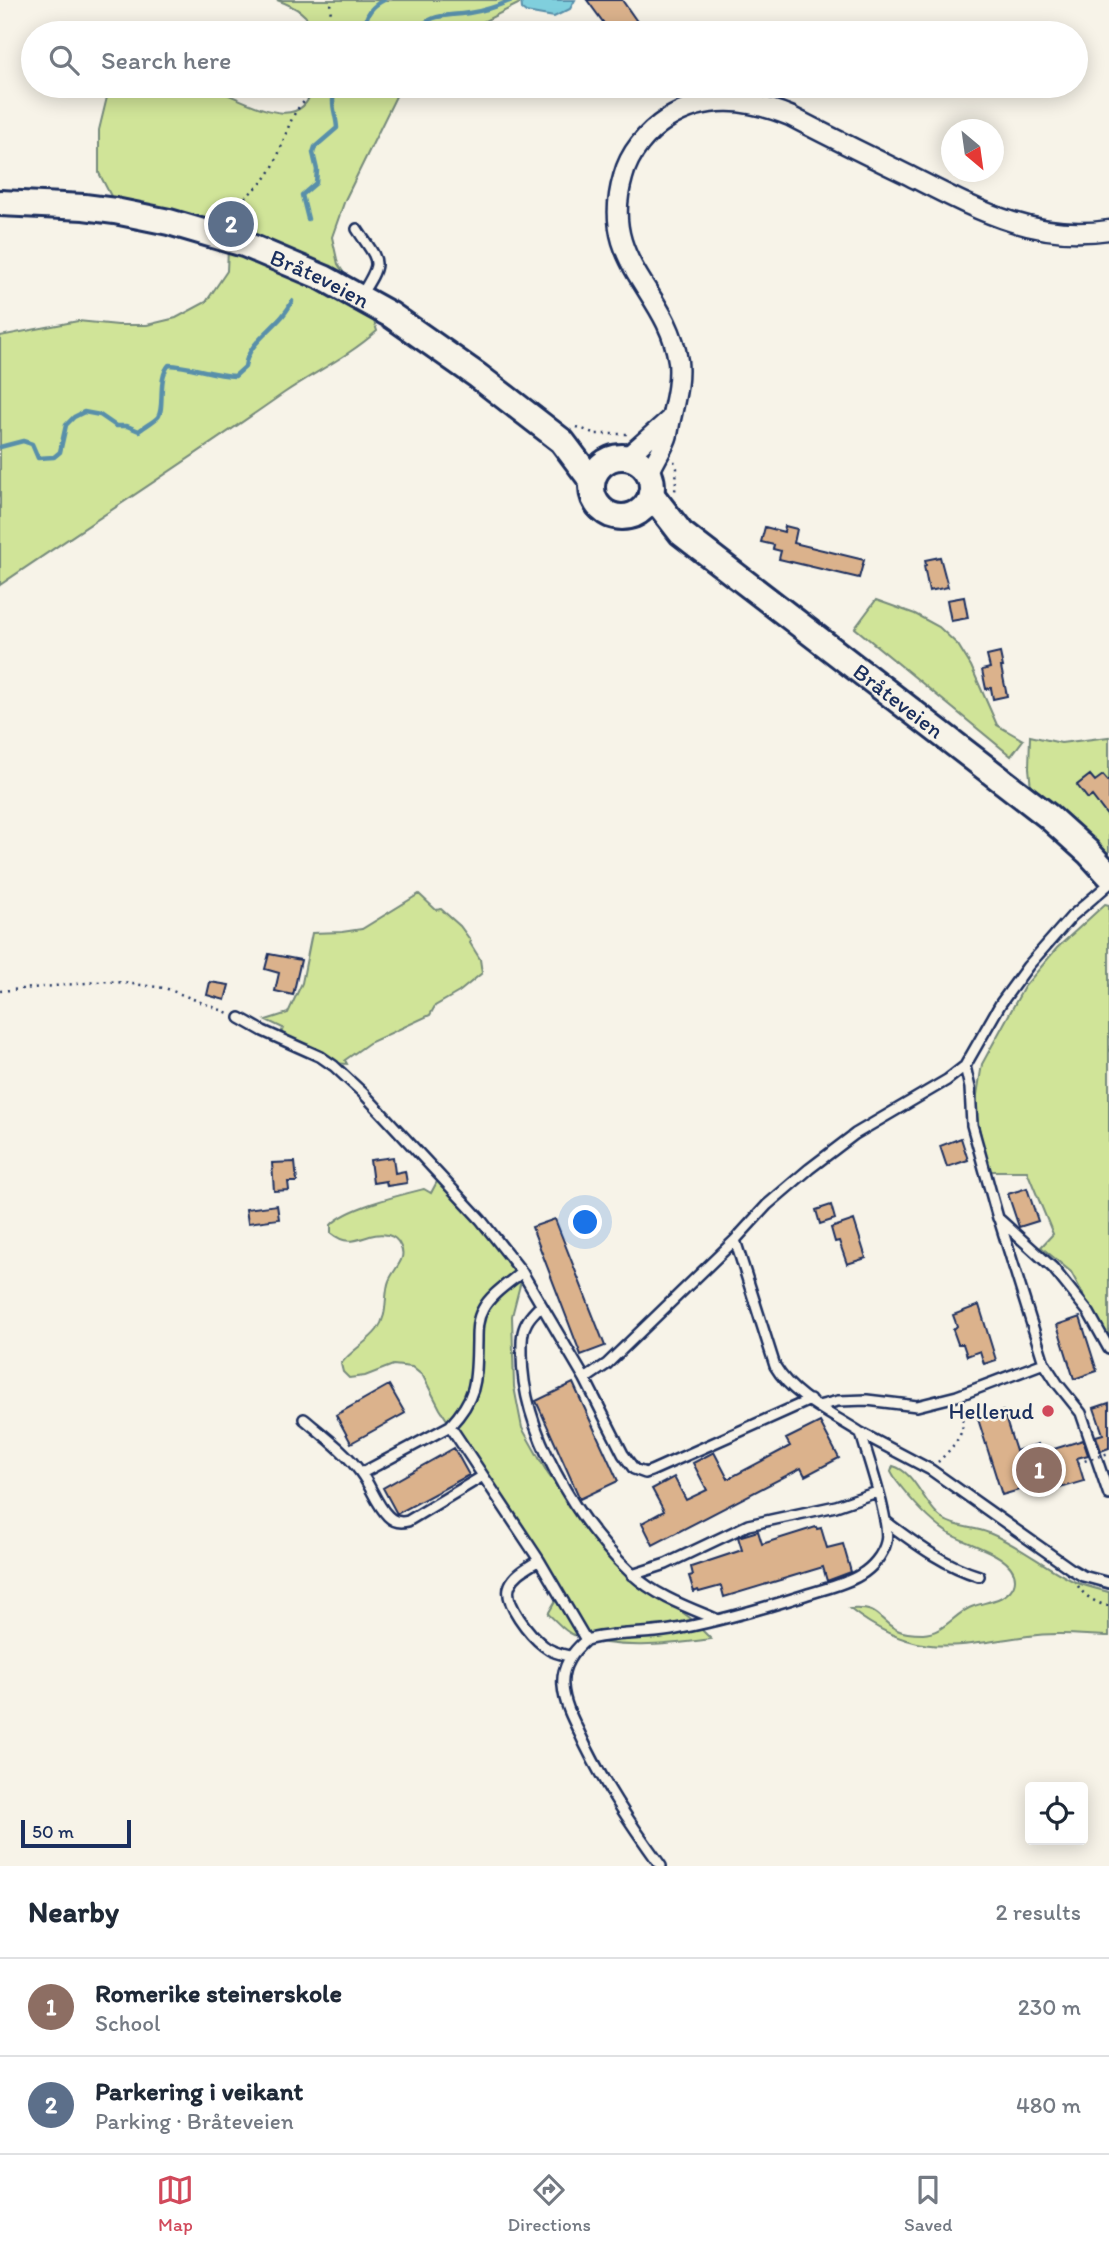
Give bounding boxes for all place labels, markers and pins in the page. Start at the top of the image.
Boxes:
pin: 2 [208,198,254,250]
place label: Hellerud [949,1397,1034,1425]
marker: Hellerud [1040,1403,1056,1419]
pin: 1 [1016,1444,1062,1496]

